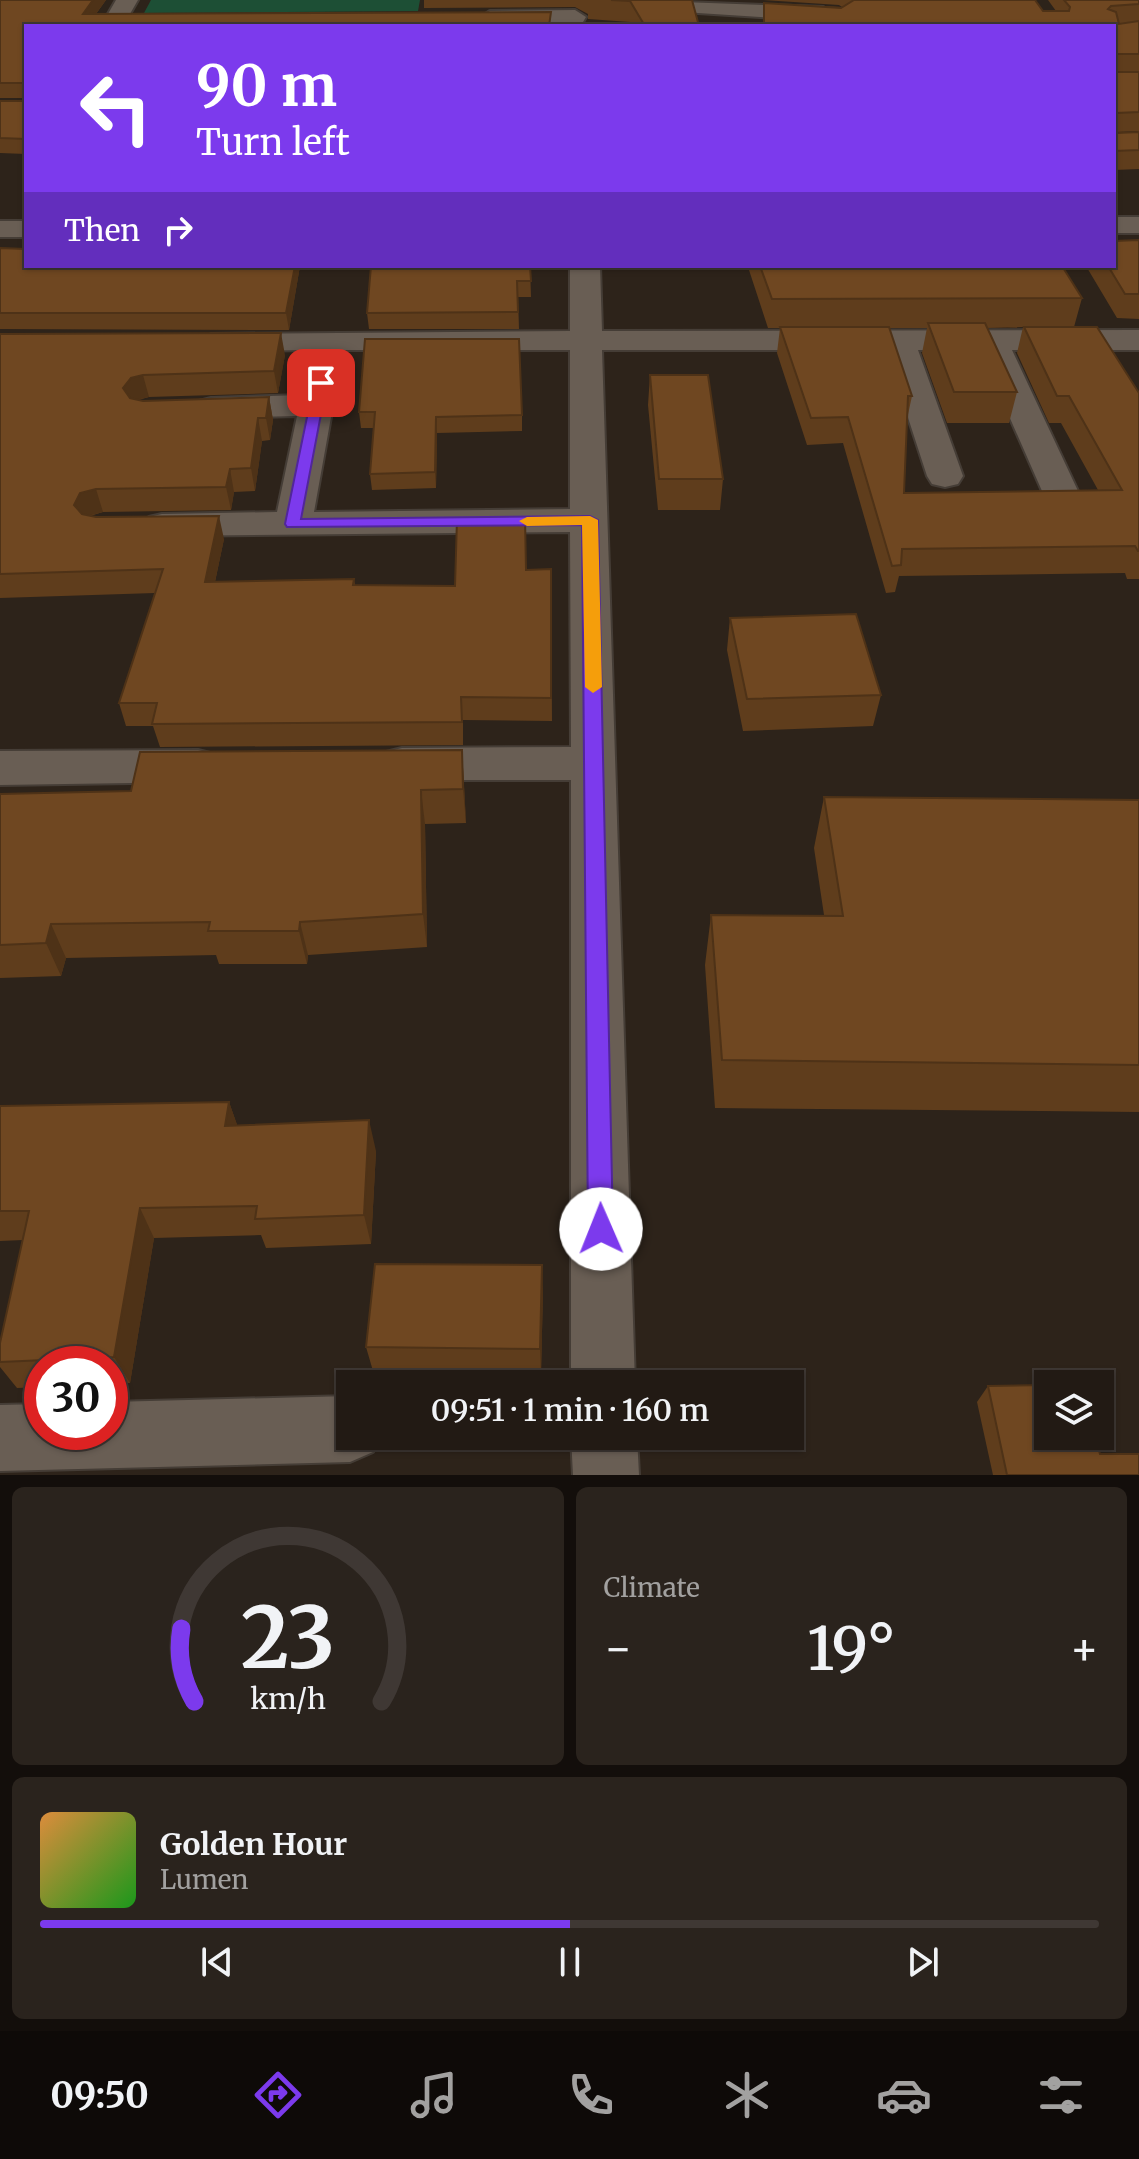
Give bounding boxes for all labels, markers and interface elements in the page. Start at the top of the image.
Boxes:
text: 90 m [196,51,337,121]
icon: left [64,56,168,160]
text: Turn left [196,120,350,165]
icon: right [156,208,200,252]
text: Then [64,211,140,249]
pin [287,349,355,417]
icon: arrive [299,361,343,405]
position arrow [559,1187,643,1271]
speed limit sign: 30 [24,1346,128,1450]
map controls [1034,1370,1114,1450]
button: layers [1034,1370,1114,1450]
text: 09:51 · 1 min · 160 m [431,1391,709,1429]
text: Climate [604,1571,700,1604]
text: 23 [241,1586,335,1691]
text: 19° [807,1611,895,1686]
text: − [604,1621,633,1676]
text: + [1070,1621,1099,1676]
text: km/h [250,1681,326,1717]
text: Golden Hour [160,1825,347,1863]
text: Lumen [160,1863,249,1896]
icon: previous [195,1940,239,1984]
icon: pause [548,1940,592,1984]
icon: next [901,1940,945,1984]
icon: directions [250,2067,306,2123]
icon: music [406,2067,462,2123]
icon: phone [563,2067,619,2123]
icon: climate [719,2067,775,2123]
icon: car [876,2067,932,2123]
icon: filters [1033,2067,1089,2123]
text: 09:50 [50,2073,149,2118]

